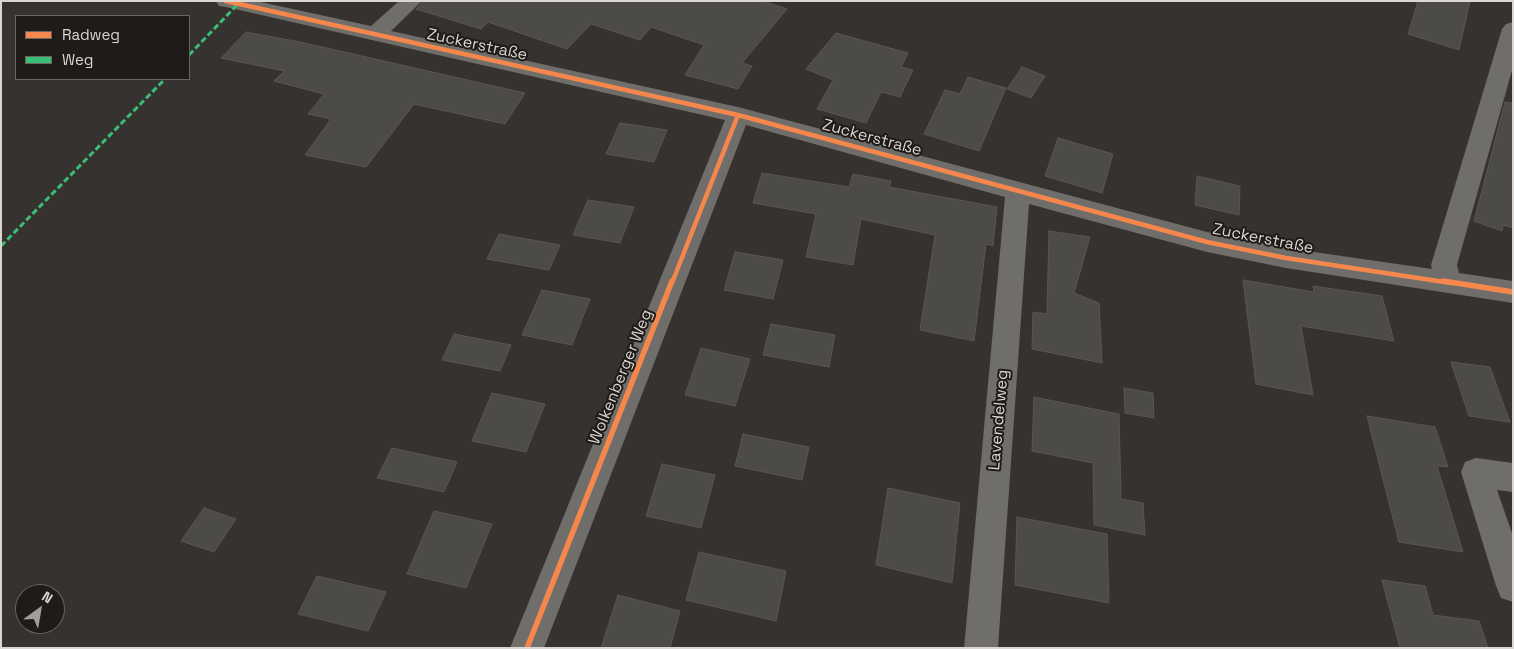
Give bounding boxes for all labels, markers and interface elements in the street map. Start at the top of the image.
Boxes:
legend [15,15,190,80]
text: Radweg [62,25,120,44]
street label: Zuckerstraße [425,25,529,65]
text: Weg [62,50,93,69]
street label: Zuckerstraße [820,116,924,160]
street label: Zuckerstraße [1211,220,1315,258]
street label: Wolkenberger Weg [585,307,657,447]
street label: Lavendelweg [985,369,1013,471]
north arrow [15,584,65,634]
text: N [39,587,56,607]

